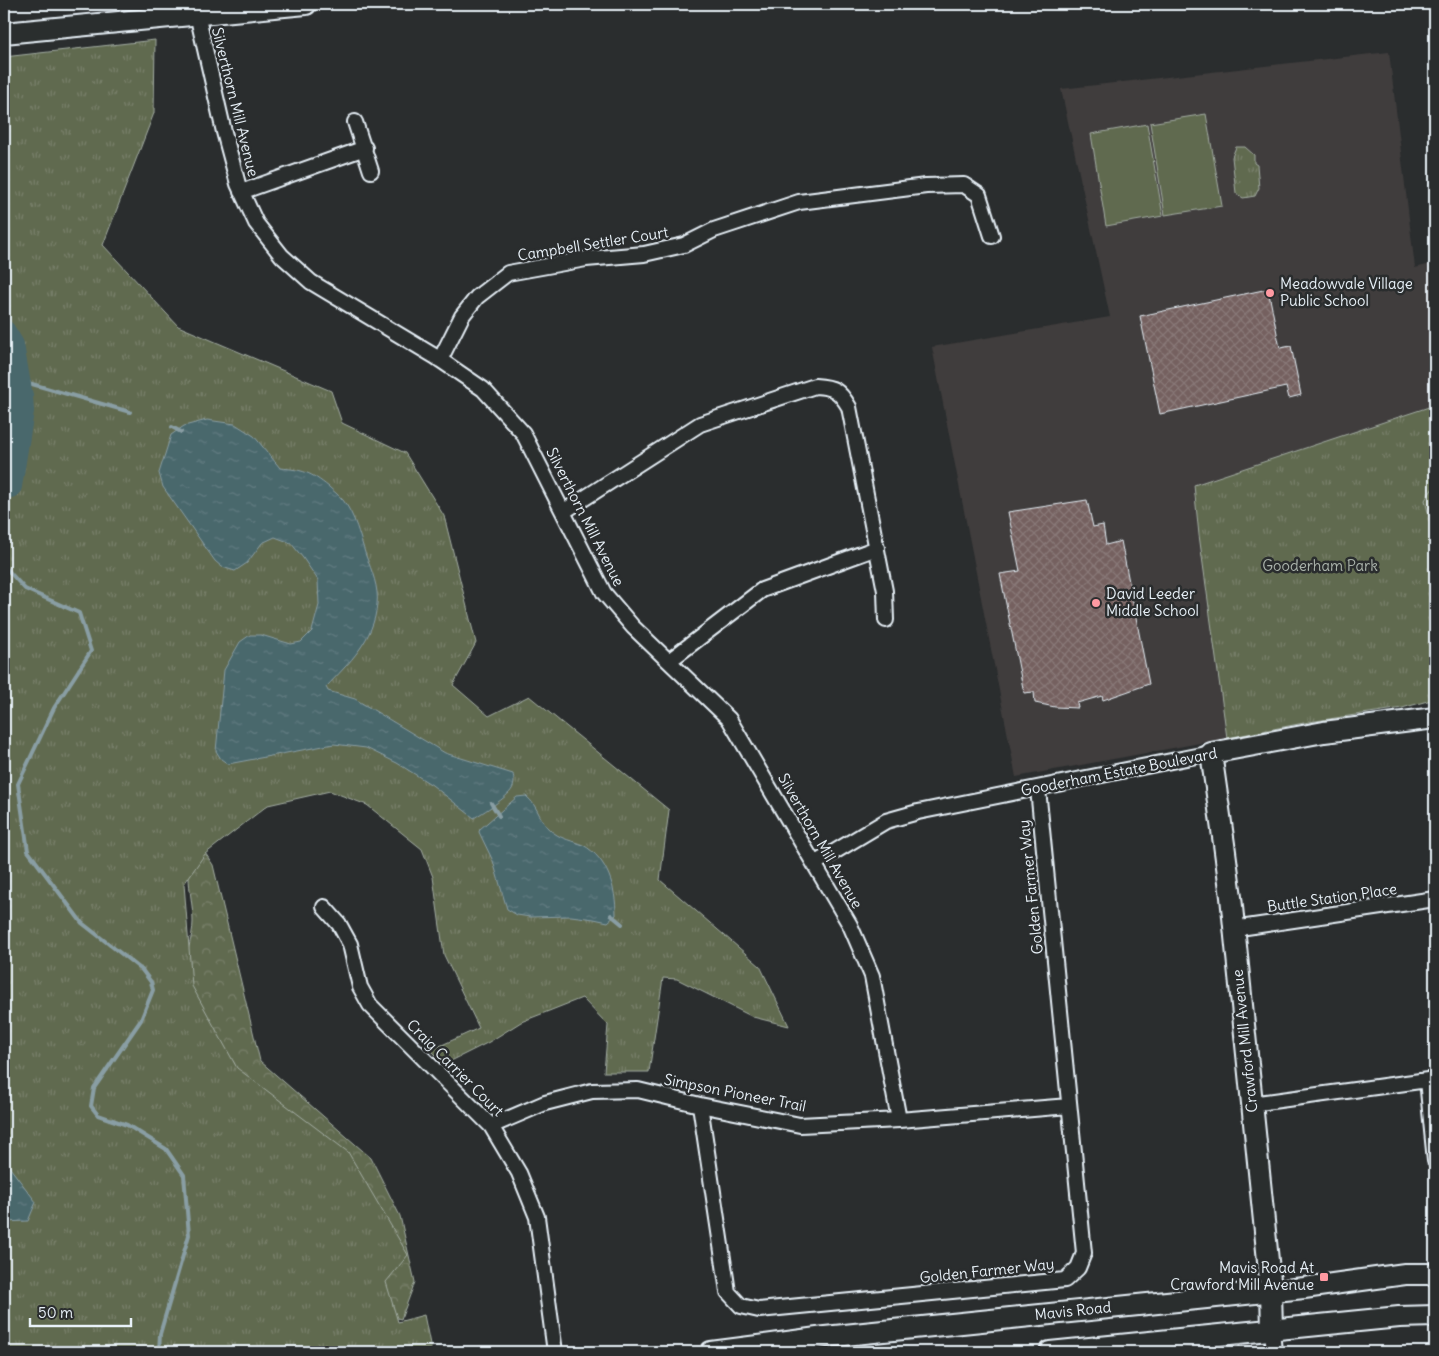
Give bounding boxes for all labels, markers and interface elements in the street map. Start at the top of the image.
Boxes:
street label: Silverthorn Mill Avenue [208,25,263,178]
street label: Campbell Settler Court [516,222,670,265]
place label: Meadowvale Village Public School [1280,274,1413,310]
marker: Meadowvale Village Public School [1264,287,1276,299]
street label: Silverthorn Mill Avenue [542,444,629,589]
park label: Gooderham Park [1262,556,1378,575]
place label: David Leeder Middle School [1106,584,1199,620]
marker: David Leeder Middle School [1090,597,1102,609]
street label: Gooderham Estate Boulevard [1019,743,1219,800]
street label: Silverthorn Mill Avenue [774,770,867,912]
street label: Golden Farmer Way [1014,819,1047,955]
street label: Buttle Station Place [1266,879,1398,916]
street label: Crawford Mill Avenue [1228,969,1261,1113]
street label: Craig Carrier Court [403,1015,508,1120]
street label: Simpson Pioneer Trail [662,1069,808,1116]
street label: Golden Farmer Way [919,1254,1055,1287]
place label: Mavis Road At Crawford Mill Avenue [1170,1258,1314,1294]
marker: Mavis Road At Crawford Mill Avenue [1318,1271,1330,1283]
scale bar [30,1296,131,1328]
street label: Mavis Road [1034,1297,1112,1324]
text: 50 m [38,1303,73,1322]

